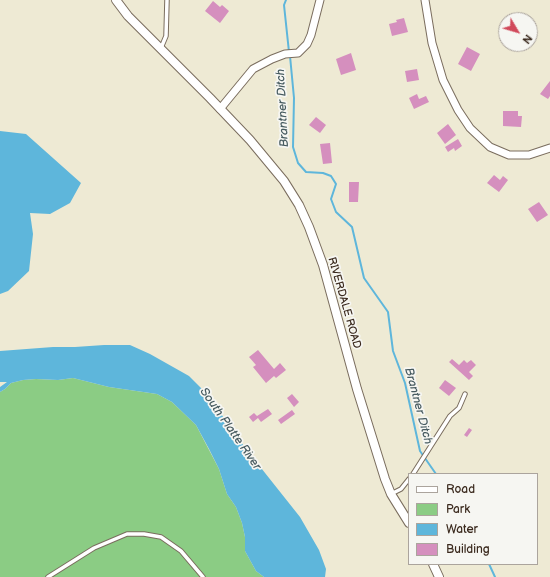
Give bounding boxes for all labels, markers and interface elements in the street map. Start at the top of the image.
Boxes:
north arrow [498,12,538,52]
text: N [519,32,535,46]
water label: Brantner Ditch [274,68,292,148]
street label: RIVERDALE ROAD [325,256,363,350]
water label: Brantner Ditch [401,366,435,446]
water label: South Platte River [196,385,264,473]
legend [408,473,538,565]
text: Road [446,482,475,497]
text: Park [446,502,470,517]
text: Water [446,522,478,537]
text: Building [446,542,490,557]

